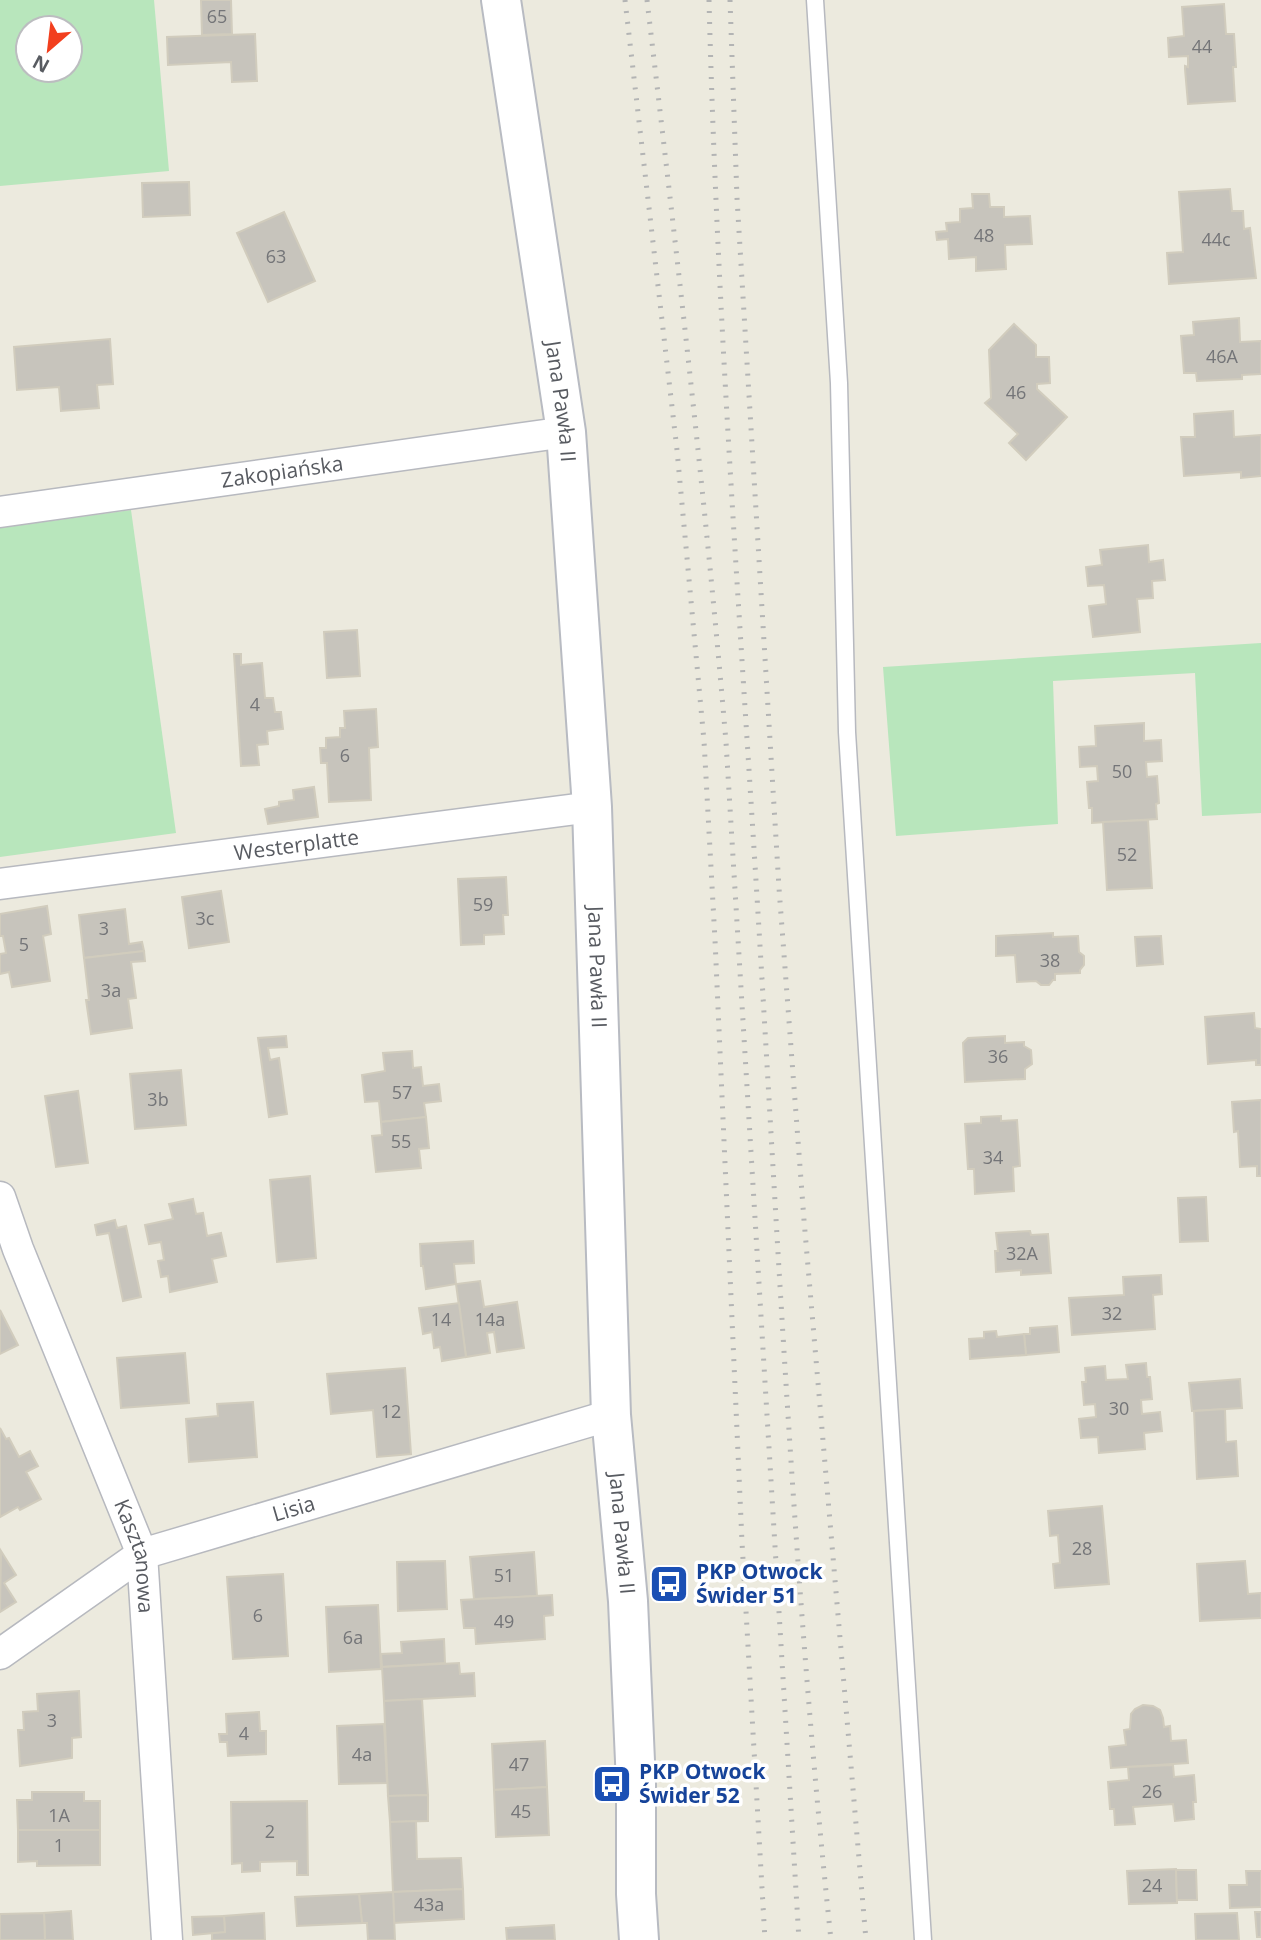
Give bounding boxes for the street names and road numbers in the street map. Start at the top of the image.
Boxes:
street label: Jana Pawła II [539,337,583,463]
street label: Zakopiańska [219,449,345,494]
street label: Westerplatte [232,822,361,866]
street label: Jana Pawła II [582,904,614,1029]
street label: Jana Pawła II [603,1469,642,1595]
street label: Lisia [269,1488,318,1528]
street label: Kasztanowa [108,1495,161,1614]

